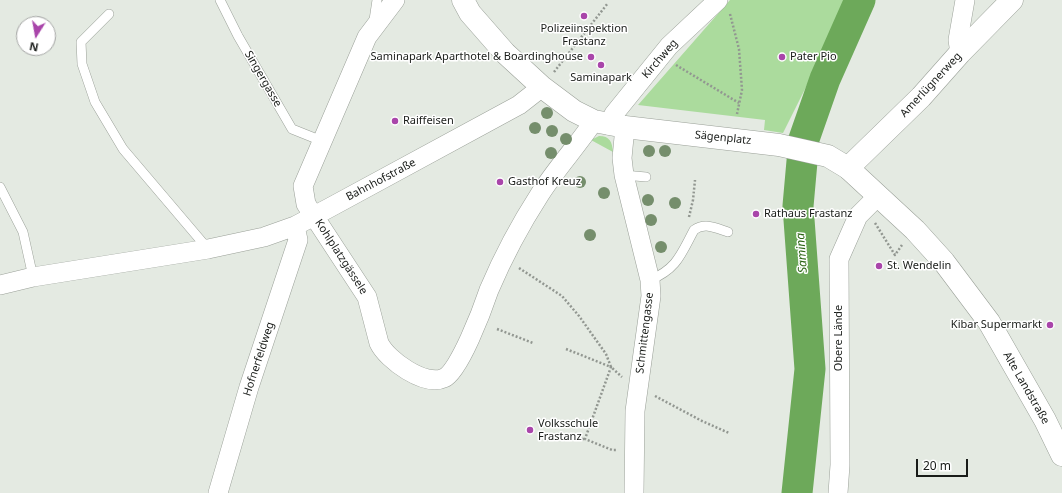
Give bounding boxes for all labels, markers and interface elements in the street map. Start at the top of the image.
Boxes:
marker: Polizeiinspektion Frastanz [579,11,589,21]
north arrow [16,16,56,56]
place label: Polizeiinspektion Frastanz [540,22,628,48]
street label: Kirchweg [639,37,681,81]
text: N [28,39,40,56]
street label: Singergasse [242,49,284,109]
place label: Saminapark Aparthotel & Boardinghouse [371,50,583,64]
place label: Pater Pio [790,50,837,64]
street label: Amerlügnerweg [898,50,964,120]
marker: Saminapark Aparthotel & Boardinghouse [586,52,596,62]
marker: Pater Pio [777,52,787,62]
marker: Saminapark [596,60,606,70]
place label: Saminapark [570,71,632,85]
place label: Raiffeisen [403,114,454,128]
marker: Raiffeisen [390,116,400,126]
street label: Sägenplatz [694,128,752,148]
street label: Bahnhofstraße [344,156,418,204]
place label: Gasthof Kreuz [508,175,581,189]
marker: Gasthof Kreuz [495,177,505,187]
place label: Rathaus Frastanz [764,207,852,221]
marker: Rathaus Frastanz [751,209,761,219]
street label: Kohlplatzgässele [312,217,370,297]
water label: Samina [793,232,811,274]
place label: St. Wendelin [887,259,951,273]
marker: St. Wendelin [874,261,884,271]
street label: Schmittengasse [633,292,657,374]
street label: Obere Lände [832,305,846,371]
place label: Kibar Supermarkt [951,318,1042,332]
street label: Hofnerfeldweg [241,320,277,398]
marker: Kibar Supermarkt [1045,320,1055,330]
street label: Alte Landstraße [1000,350,1052,426]
place label: Volksschule Frastanz [538,417,598,443]
marker: Volksschule Frastanz [525,425,535,435]
scale bar [918,451,970,477]
text: 20 m [923,457,951,474]

